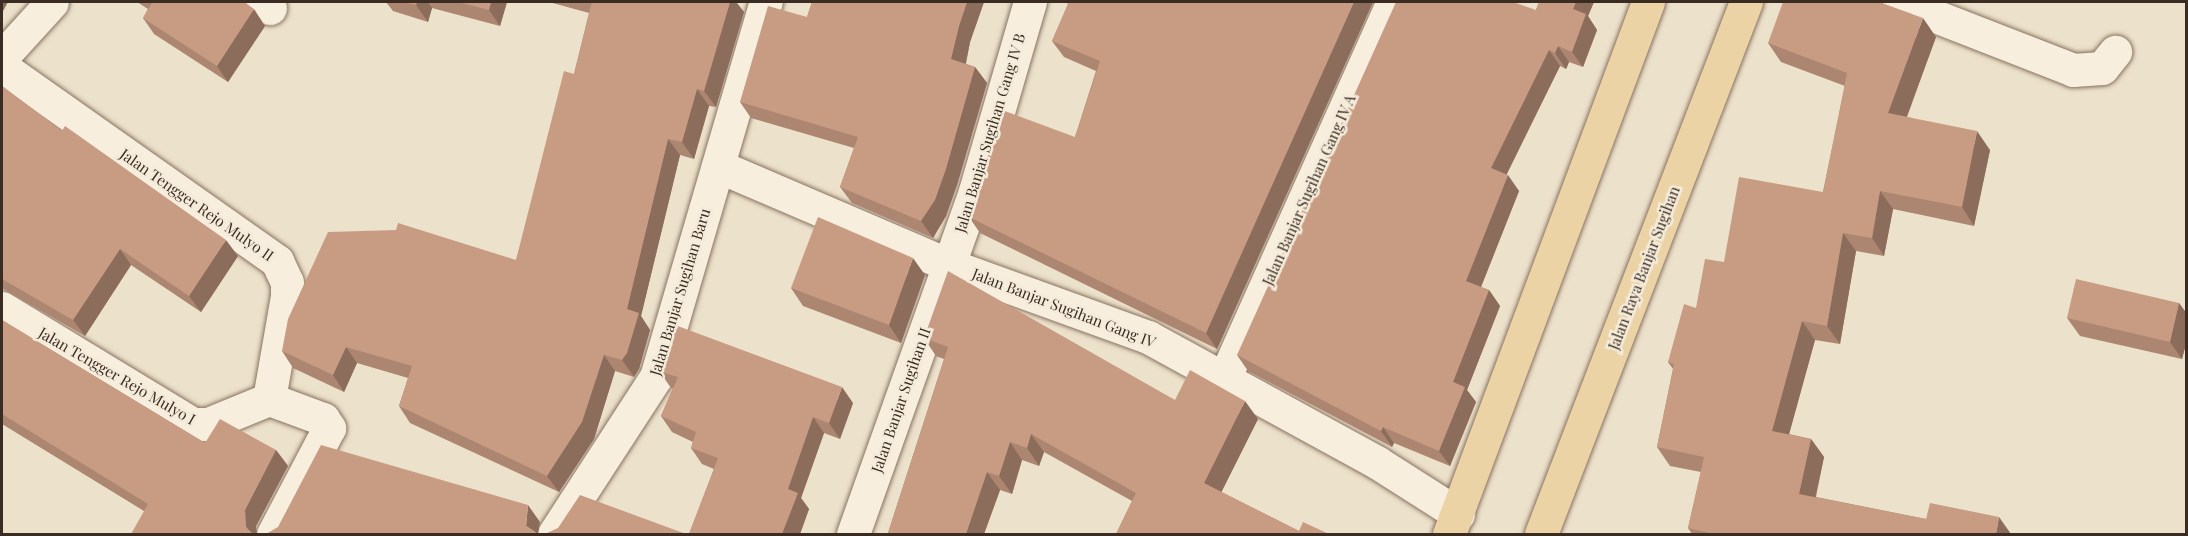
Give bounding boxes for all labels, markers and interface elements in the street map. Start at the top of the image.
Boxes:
street label: Jalan Banjar Sugihan Gang IV B [951,31,1029,235]
street label: Jalan Banjar Sugihan Gang IV A [1258,91,1360,289]
street label: Jalan Tengger Rejo Mulyo II [116,145,278,265]
street label: Jalan Raya Banjar Sugihan [1604,183,1684,353]
street label: Jalan Banjar Sugihan Baru [646,206,714,378]
street label: Jalan Banjar Sugihan Gang IV [970,265,1158,351]
street label: Jalan Tengger Rejo Mulyo I [35,323,199,429]
street label: Jalan Banjar Sugihan II [868,325,934,475]

